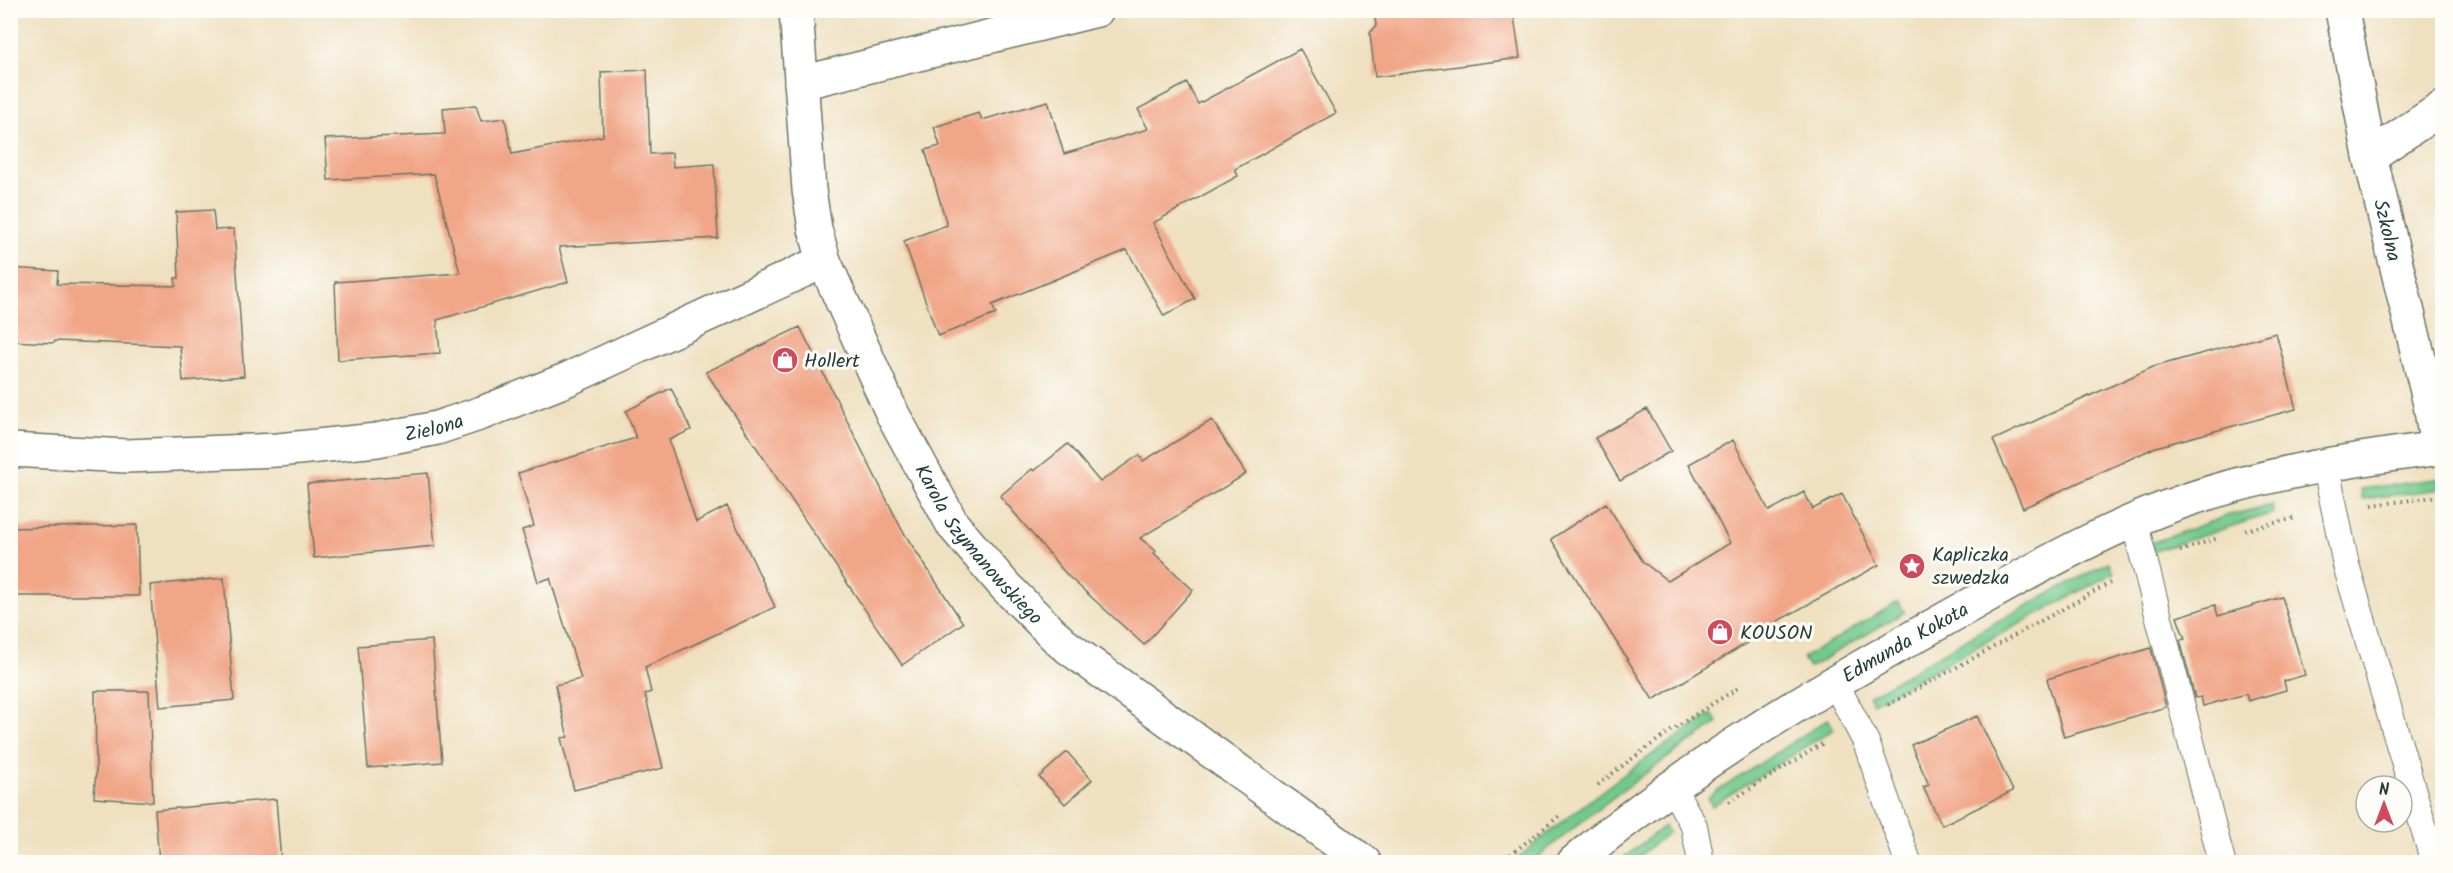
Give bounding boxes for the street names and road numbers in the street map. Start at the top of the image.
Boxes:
street label: Szkolna [2363,196,2409,265]
street label: Zielona [402,406,468,452]
street label: Karola Szymanowskiego [905,459,1050,633]
street label: Edmunda Kokota [1836,595,1975,693]

